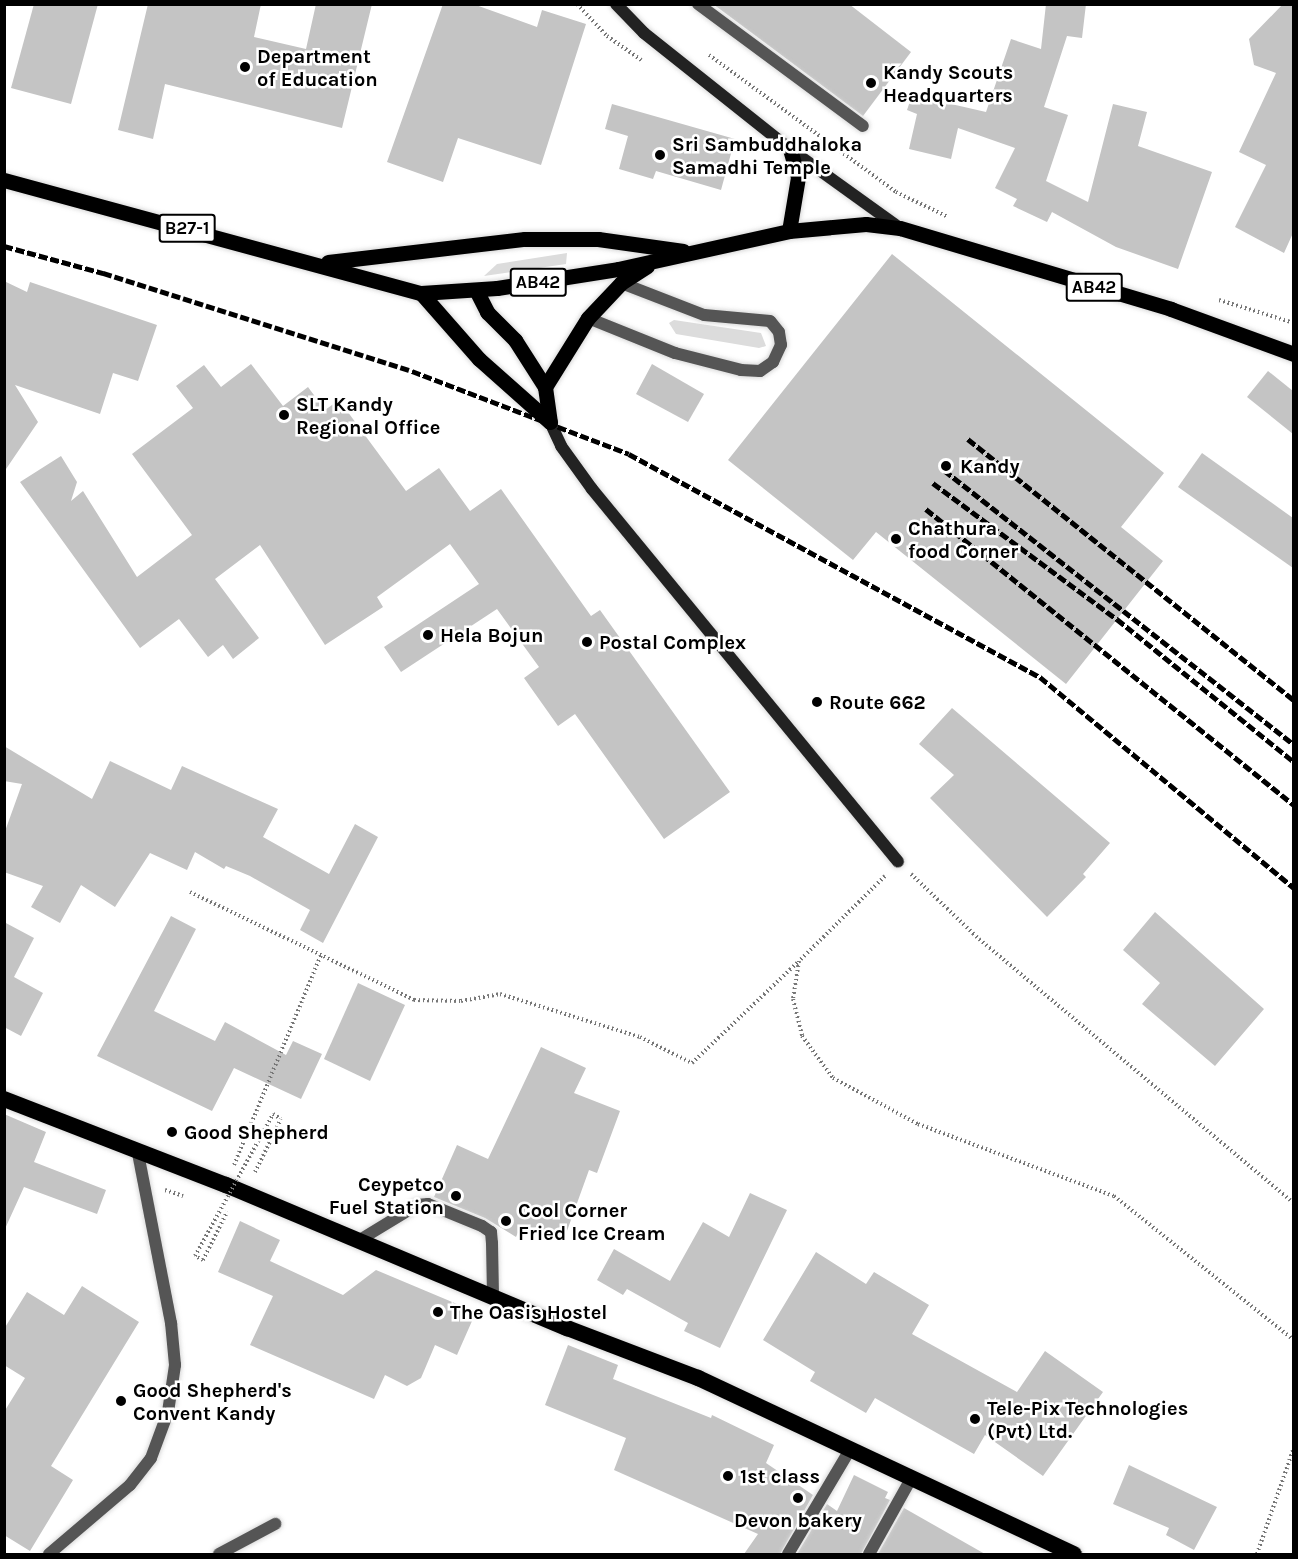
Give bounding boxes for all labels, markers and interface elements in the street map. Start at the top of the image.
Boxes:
place label: Department of Education [257,44,378,91]
marker: Department of Education [238,60,252,74]
place label: Kandy Scouts Headquarters [883,60,1013,107]
marker: Kandy Scouts Headquarters [864,76,878,90]
place label: Sri Sambuddhaloka Samadhi Temple [672,132,862,179]
marker: Sri Sambuddhaloka Samadhi Temple [653,148,667,162]
road number: B27-1 [158,213,216,243]
road number: AB42 [510,267,566,297]
road number: AB42 [1066,272,1122,302]
place label: SLT Kandy Regional Office [296,392,440,439]
marker: SLT Kandy Regional Office [277,408,291,422]
place label: Kandy [960,454,1020,478]
marker: Kandy [937,457,955,475]
place label: Chathura food Corner [908,516,1018,563]
marker: Chathura food Corner [889,532,903,546]
place label: Hela Bojun [440,623,544,647]
marker: Hela Bojun [421,628,435,642]
place label: Postal Complex [599,630,746,654]
marker: Postal Complex [580,635,594,649]
place label: Route 662 [829,690,926,714]
marker: Route 662 [810,695,824,709]
place label: Good Shepherd [184,1120,329,1144]
marker: Good Shepherd [165,1125,179,1139]
place label: Ceypetco Fuel Station [329,1172,444,1219]
marker: Ceypetco Fuel Station [449,1189,463,1203]
place label: Cool Corner Fried Ice Cream [518,1198,665,1245]
marker: Cool Corner Fried Ice Cream [499,1214,513,1228]
place label: The Oasis Hostel [450,1300,607,1324]
marker: The Oasis Hostel [431,1305,445,1319]
place label: Good Shepherd's Convent Kandy [133,1378,292,1425]
marker: Good Shepherd's Convent Kandy [114,1394,128,1408]
place label: Tele-Pix Technologies (Pvt) Ltd. [987,1396,1188,1443]
marker: Tele-Pix Technologies (Pvt) Ltd. [968,1412,982,1426]
place label: 1st class [740,1464,820,1488]
marker: 1st class [721,1469,735,1483]
marker: Devon bakery [791,1491,805,1505]
place label: Devon bakery [734,1508,862,1532]

